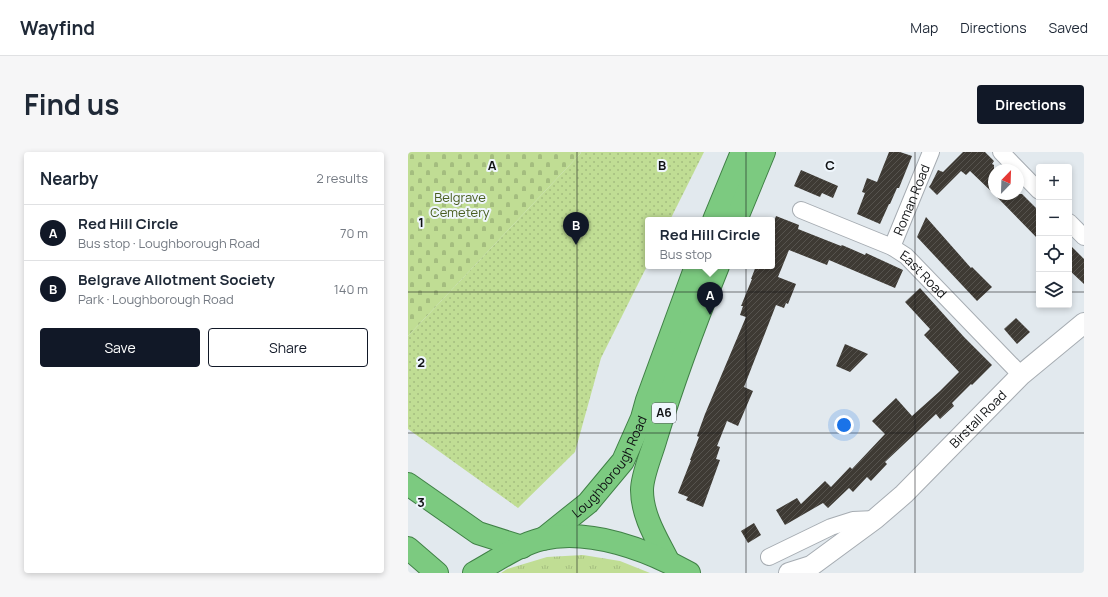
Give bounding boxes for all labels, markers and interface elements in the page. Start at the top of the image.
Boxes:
text: Wayfind [20,15,95,41]
text: Map [910,18,938,37]
text: Directions [960,18,1027,37]
text: Saved [1049,18,1088,37]
text: Find us [24,85,119,123]
button: Directions [977,85,1084,124]
text: A [488,156,497,174]
text: B [658,156,666,174]
text: C [825,156,835,174]
street label: Roman Road [889,162,934,238]
north arrow [988,164,1024,200]
map controls [1036,164,1072,308]
button: + [1036,164,1072,200]
text: Nearby [40,167,98,190]
text: 2 results [316,169,368,187]
park label: Belgrave Cemetery [430,188,490,221]
button: − [1036,200,1072,236]
pin: B [563,212,589,245]
text: Red Hill Circle [78,213,178,234]
text: 1 [418,213,424,231]
popup [645,217,775,269]
text: A [49,224,57,242]
text: 70 m [340,224,368,242]
text: Red Hill Circle [660,224,760,245]
text: Bus stop · Loughborough Road [78,234,260,252]
button: locate [1036,236,1072,272]
text: Bus stop [660,245,712,263]
street label: East Road [897,246,951,302]
text: Belgrave Allotment Society [78,269,275,290]
button: layers [1036,272,1072,308]
text: B [49,280,57,298]
text: 140 m [334,280,368,298]
pin: A [697,282,723,315]
text: Park · Loughborough Road [78,290,234,308]
button: Save [40,328,200,367]
button: Share [208,328,368,367]
text: 2 [417,353,425,371]
street label: Birstall Road [945,386,1010,452]
road number: A6 [652,403,676,423]
street label: Loughborough Road [568,413,651,522]
your location [834,415,854,435]
text: 3 [417,493,425,511]

